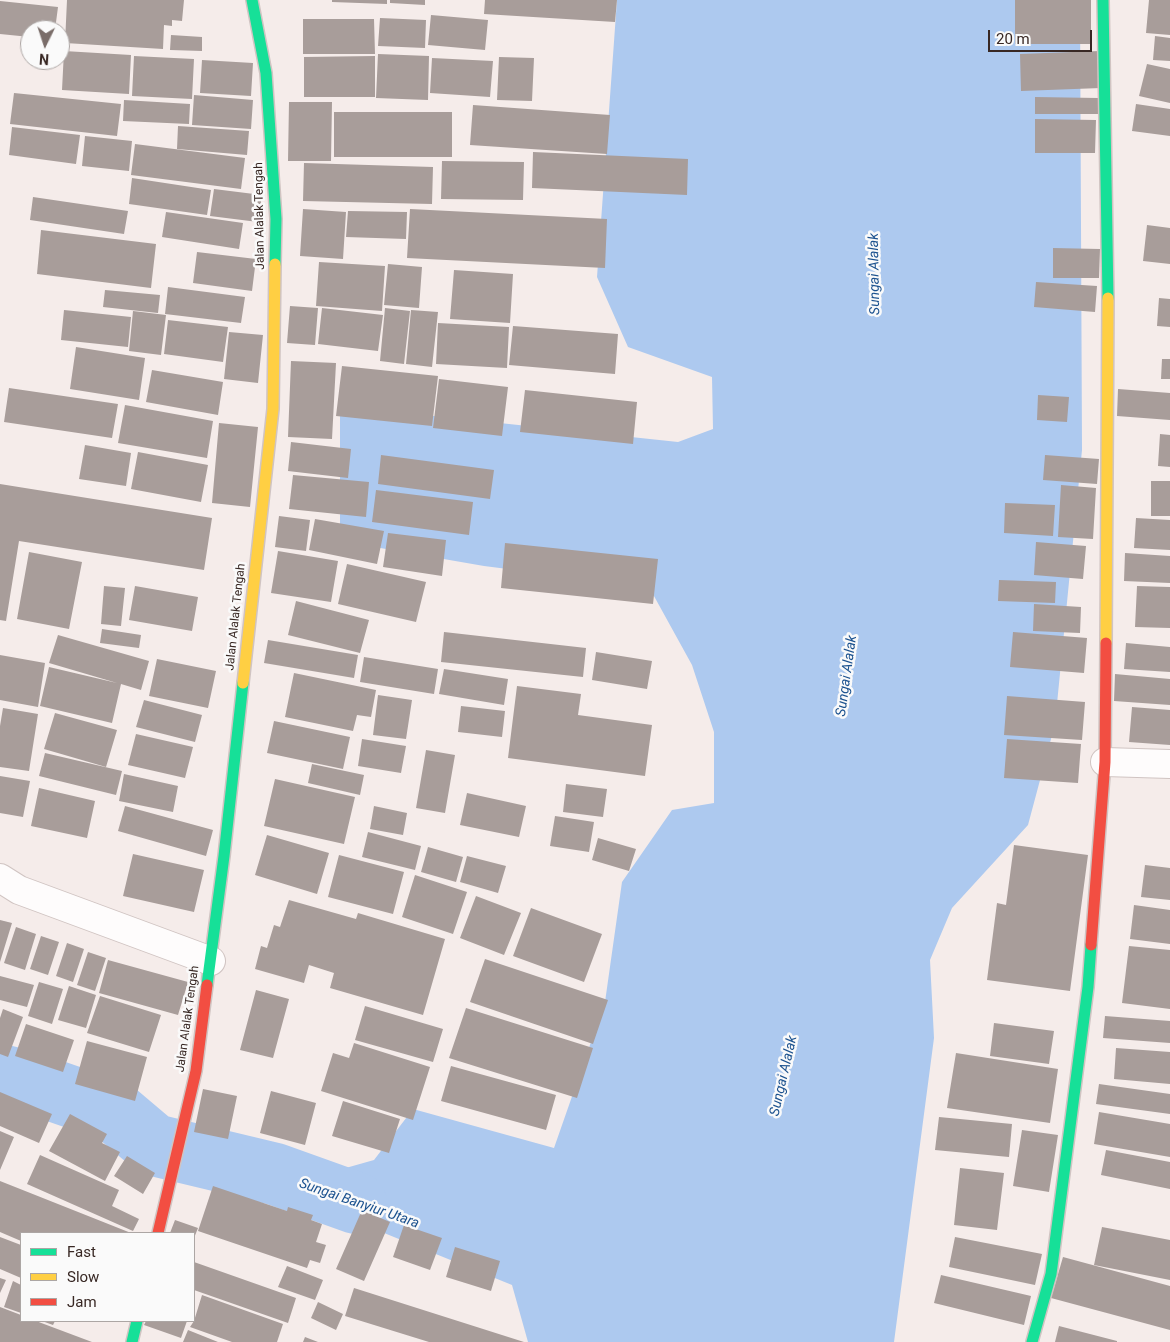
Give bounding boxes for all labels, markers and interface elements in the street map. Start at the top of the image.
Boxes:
north arrow [20,20,70,70]
scale bar [990,20,1094,52]
text: 20 m [996,30,1030,48]
text: N [39,51,50,67]
street label: Jalan Alalak Tengah [252,162,268,270]
water label: Sungai Alalak [866,233,884,315]
street label: Jalan Alalak Tengah [223,563,249,671]
water label: Sungai Alalak [833,634,861,718]
street label: Jalan Alalak Tengah [173,965,203,1073]
water label: Sungai Alalak [767,1034,801,1118]
water label: Sungai Banyiur Utara [297,1176,421,1232]
legend [20,1232,195,1322]
text: Fast [67,1243,96,1261]
text: Slow [67,1268,99,1286]
text: Jam [67,1293,97,1311]

